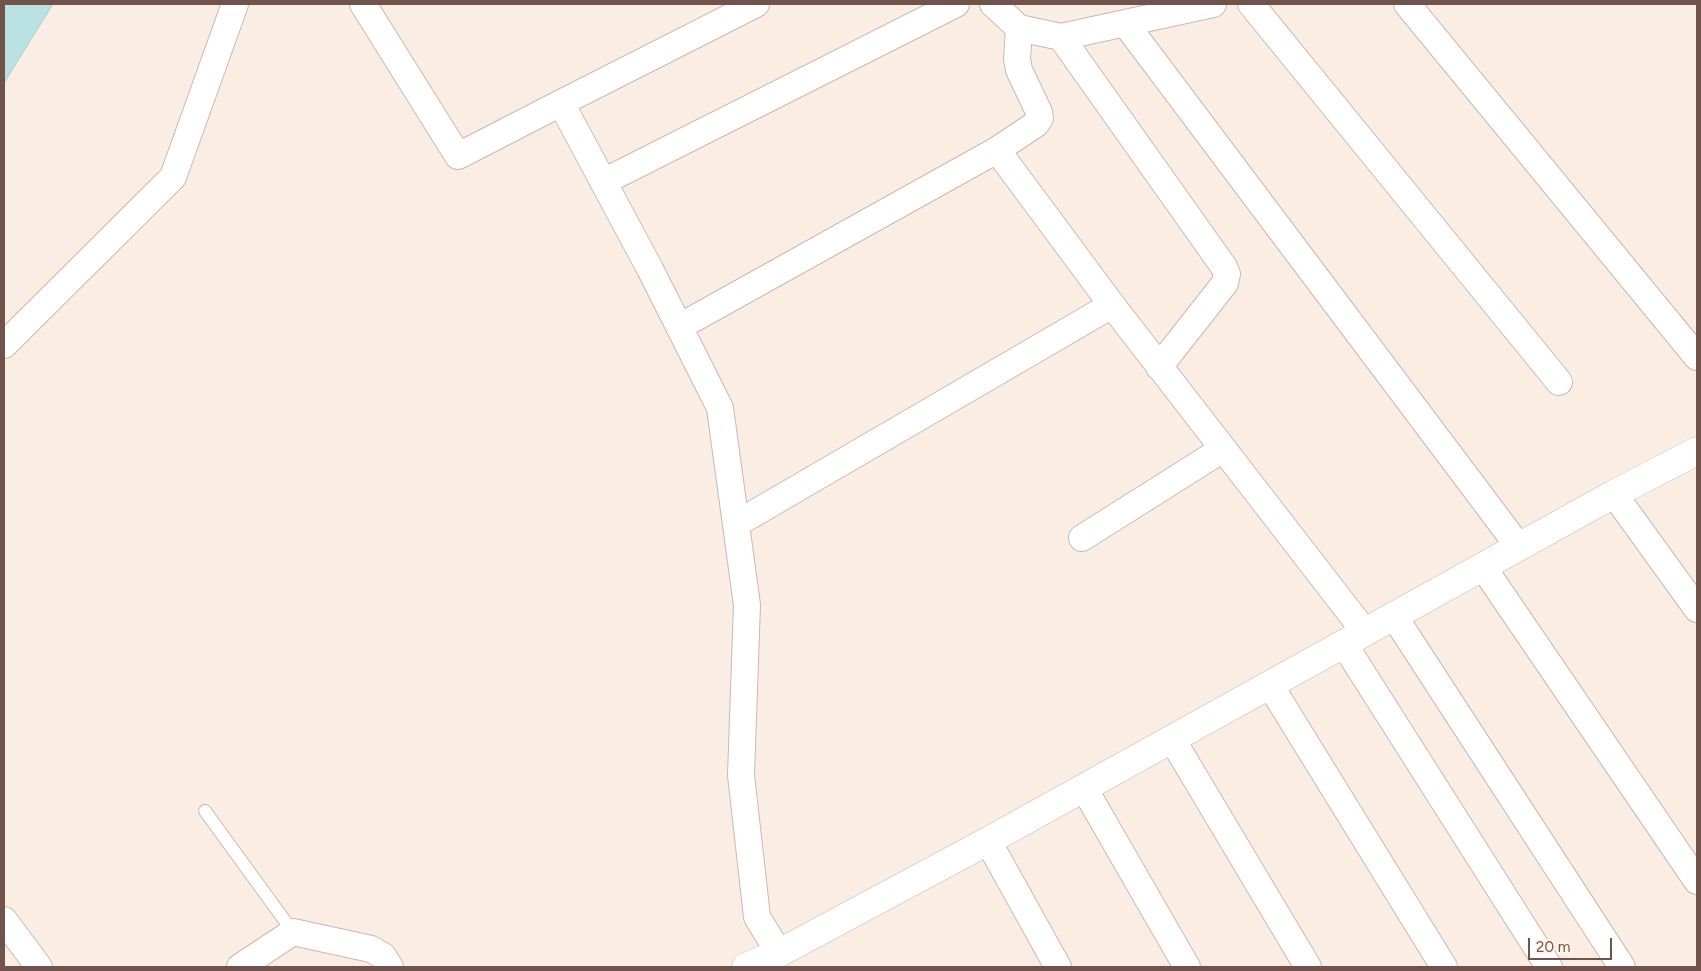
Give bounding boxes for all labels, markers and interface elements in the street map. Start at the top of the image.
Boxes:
scale bar [1531,928,1615,960]
text: 20 m [1536,938,1570,956]

